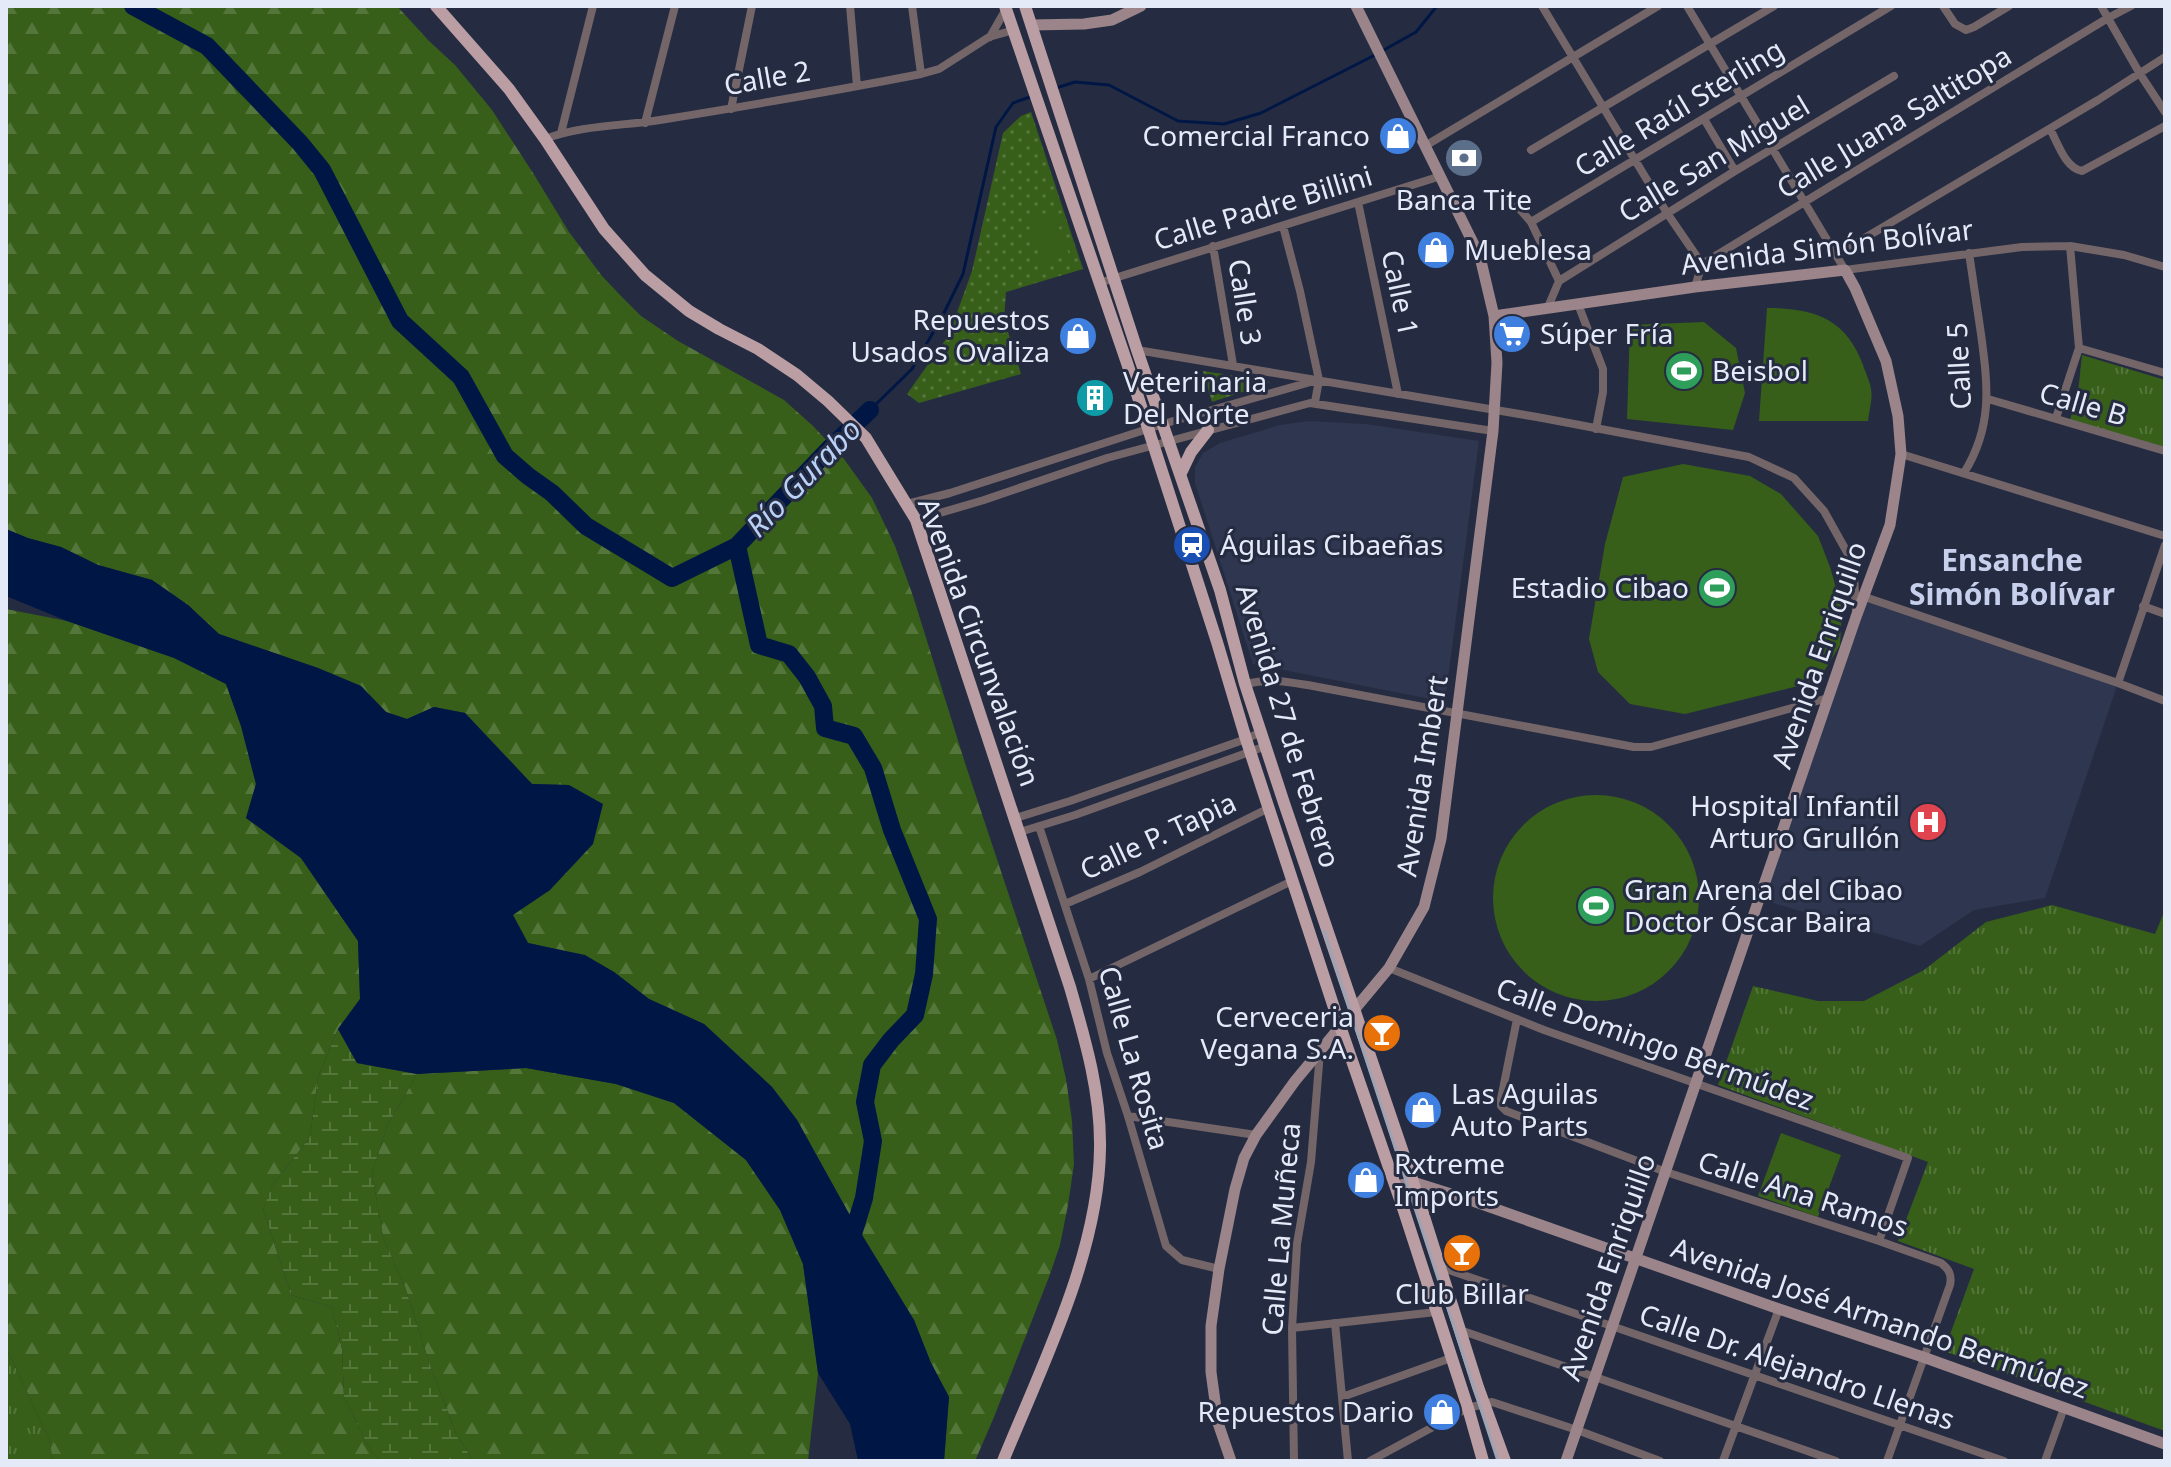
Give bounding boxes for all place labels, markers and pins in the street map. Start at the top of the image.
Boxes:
shop icon: Comercial Franco [1377,115,1419,157]
place label: Comercial Franco [1143,116,1370,154]
bank icon: Banca Tite [1443,137,1485,179]
place label: Banca Tite [1396,180,1532,218]
shop icon: Mueblesa [1415,229,1457,271]
place label: Mueblesa [1464,230,1592,268]
place label: Repuestos Usados Ovaliza [850,300,1050,370]
supermarket icon: Súper Fría [1491,313,1533,355]
place label: Súper Fría [1540,314,1674,352]
shop icon: Repuestos Usados Ovaliza [1057,315,1099,357]
sports icon: Beisbol [1663,350,1705,392]
place label: Beisbol [1712,351,1808,389]
place label: Veterinaria Del Norte [1123,362,1267,432]
building icon: Veterinaria Del Norte [1074,377,1116,419]
station icon: Águilas Cibaeñas [1171,524,1213,566]
place label: Águilas Cibaeñas [1220,525,1443,563]
sports icon: Estadio Cibao [1696,567,1738,609]
place label: Estadio Cibao [1511,568,1689,606]
place label: Hospital Infantil Arturo Grullón [1690,786,1900,856]
hospital icon: Hospital Infantil Arturo Grullón [1907,801,1949,843]
place label: Gran Arena del Cibao Doctor Óscar Baira [1624,870,1903,940]
sports icon: Gran Arena del Cibao Doctor Óscar Baira [1575,885,1617,927]
place label: Cerveceria Vegana S.A. [1200,997,1354,1067]
bar icon: Cerveceria Vegana S.A. [1361,1012,1403,1054]
place label: Las Aguilas Auto Parts [1451,1074,1598,1144]
shop icon: Las Aguilas Auto Parts [1402,1089,1444,1131]
place label: Rxtreme Imports [1394,1144,1505,1214]
shop icon: Rxtreme Imports [1345,1159,1387,1201]
bar icon: Club Billar [1441,1232,1483,1274]
place label: Club Billar [1395,1274,1529,1312]
shop icon: Repuestos Dario [1421,1391,1463,1433]
place label: Repuestos Dario [1197,1392,1414,1430]

